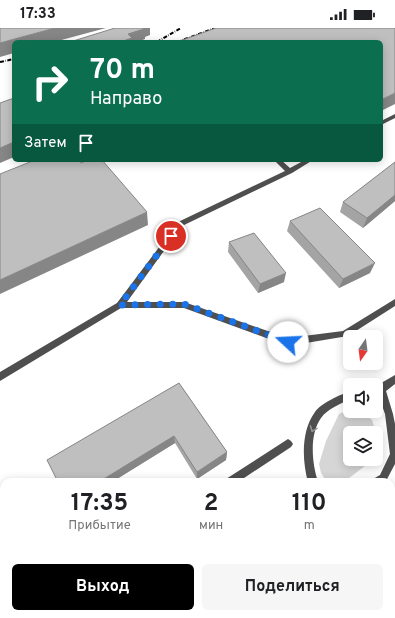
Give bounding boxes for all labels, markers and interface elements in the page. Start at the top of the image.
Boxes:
text: 17:33 [20,5,56,24]
text: 70 m [90,53,155,89]
icon: right [24,56,76,108]
text: Направо [90,88,162,111]
icon: arrive [75,132,97,154]
text: Затем [24,134,67,153]
pin [154,219,188,253]
icon: arrive [160,225,182,247]
position arrow [267,321,309,363]
north arrow [343,330,383,370]
map controls [343,330,383,466]
button: sound [343,378,383,418]
one-way arrow [309,425,317,432]
button: layers [343,426,383,466]
text: 17:35 [71,489,128,519]
text: 2 [204,489,219,519]
text: 110 [292,489,327,519]
text: Прибытие [68,518,131,534]
text: мин [199,518,223,534]
text: m [304,518,315,534]
button: Выход [12,564,194,610]
button: Поделиться [202,564,383,610]

